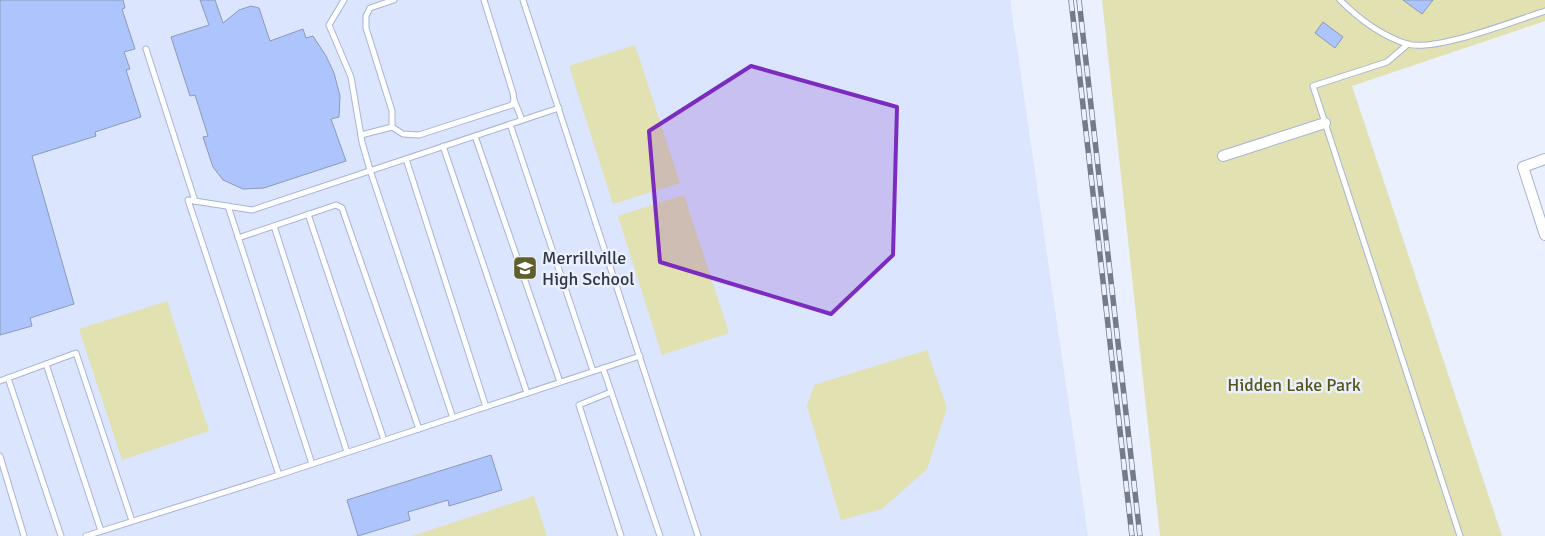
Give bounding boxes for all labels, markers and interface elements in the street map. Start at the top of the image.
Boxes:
place label: Merrillville High School [542,247,635,290]
school or university icon: Merrillville High School [512,255,538,281]
park label: Hidden Lake Park [1227,374,1361,396]

